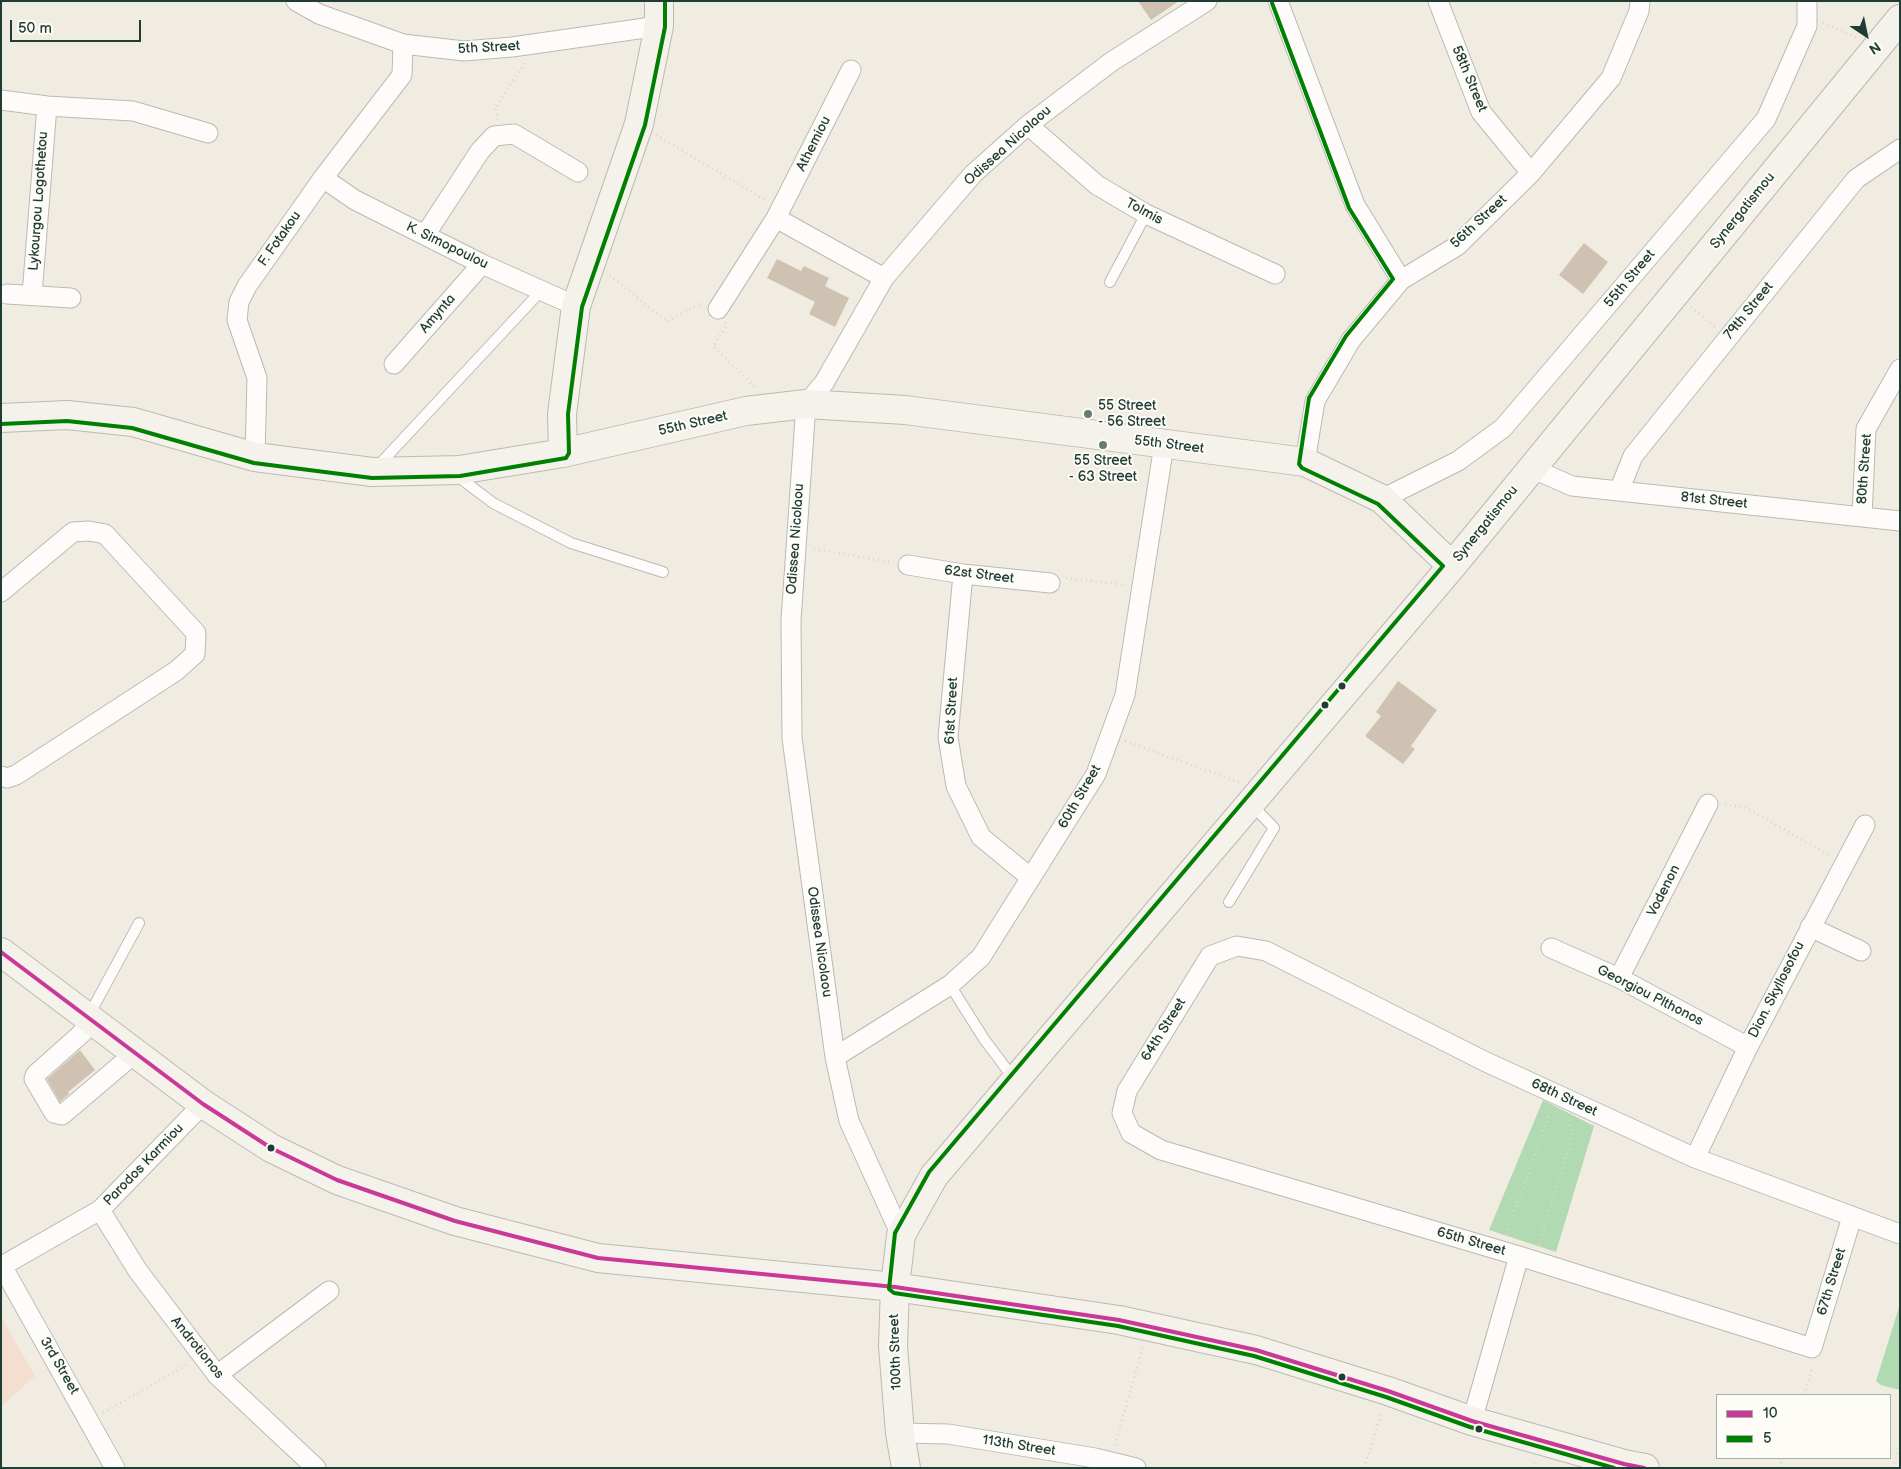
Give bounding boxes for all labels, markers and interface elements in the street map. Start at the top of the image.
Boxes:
scale bar [12,10,144,42]
north arrow [1841,10,1891,60]
text: 50 m [18,19,52,38]
street label: 5th Street [457,38,521,58]
text: N [1866,38,1884,58]
street label: 58th Street [1448,43,1490,115]
street label: Odissea Nicolaou [961,102,1055,190]
street label: Athemiou [793,114,835,174]
street label: Lykourgou Logothetou [26,131,52,271]
street label: Synergatismou [1707,169,1779,253]
street label: 56th Street [1447,192,1511,252]
street label: Tolmis [1122,195,1166,229]
street label: F. Fotakou [255,208,305,270]
street label: K. Simopoulou [403,219,491,273]
street label: 55th Street [1601,247,1659,311]
street label: 79th Street [1721,279,1777,343]
street label: Amynta [417,291,459,337]
place label: 55 Street - 56 Street [1098,398,1166,431]
street label: 55th Street [657,408,729,440]
marker: 55 Street - 56 Street [1082,408,1094,420]
street label: 55th Street [1133,432,1205,458]
street label: 80th Street [1854,433,1876,505]
marker: 55 Street - 63 Street [1097,439,1109,451]
place label: 55 Street - 63 Street [1069,453,1137,486]
street label: Synergatismou [1450,482,1522,566]
street label: Odissea Nicolaou [784,483,808,595]
street label: 81st Street [1680,489,1748,513]
street label: 62st Street [943,562,1015,588]
street label: 61st Street [942,677,962,745]
unlabelled marker [1337,681,1347,691]
unlabelled marker [1320,700,1330,710]
street label: 60th Street [1055,762,1105,832]
street label: Vodenon [1644,862,1684,920]
street label: Odissea Nicolaou [803,886,835,998]
street label: Dion. Skyllosofou [1745,939,1809,1041]
street label: Georgiou Plthonos [1594,962,1706,1030]
street label: 64th Street [1138,995,1190,1065]
street label: 68th Street [1528,1075,1600,1121]
street label: Parodos Karmiou [100,1120,188,1210]
unlabelled marker [266,1143,276,1153]
street label: 65th Street [1435,1224,1507,1260]
street label: 67th Street [1814,1246,1850,1318]
street label: Androtionos [167,1313,227,1383]
street label: 100th Street [886,1314,906,1390]
street label: 3rd Street [36,1334,82,1398]
unlabelled marker [1337,1372,1347,1382]
legend [1716,1394,1891,1459]
text: 10 [1763,1404,1778,1423]
unlabelled marker [1474,1424,1484,1434]
text: 5 [1763,1429,1772,1448]
street label: 113th Street [981,1432,1057,1460]

